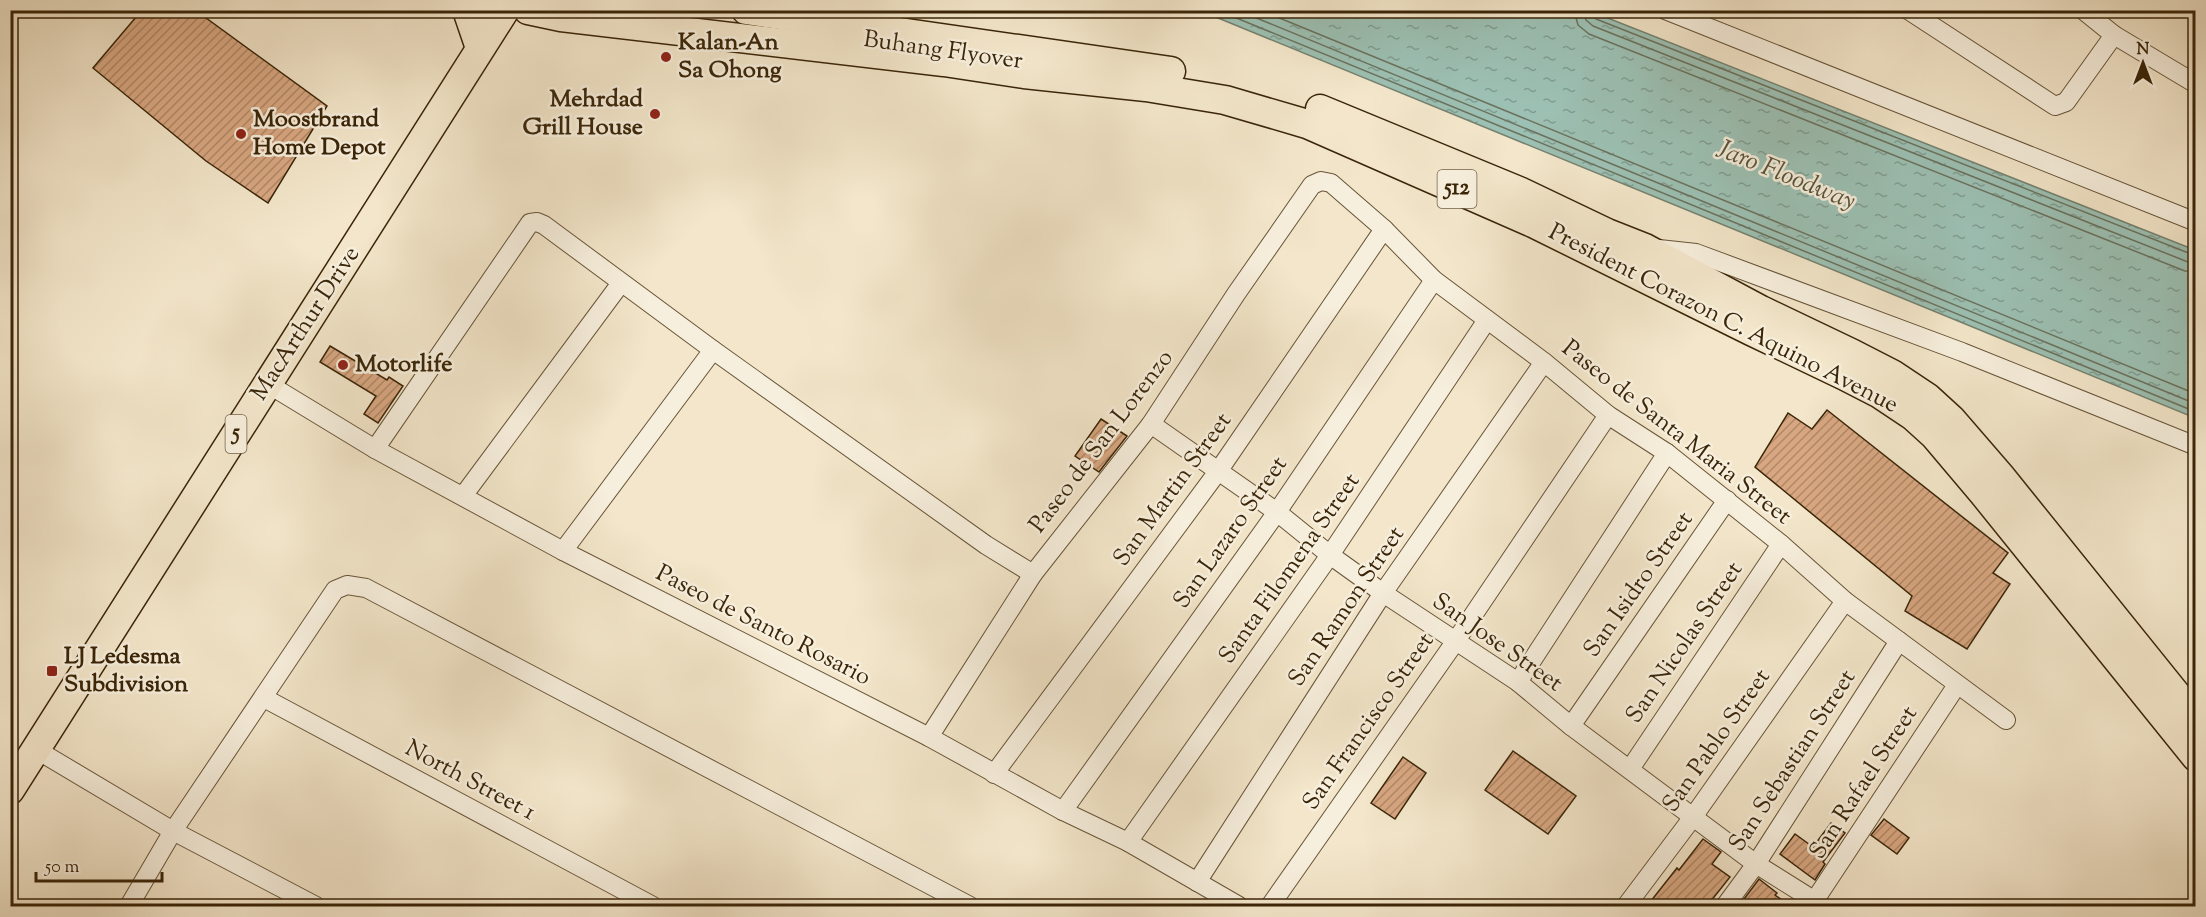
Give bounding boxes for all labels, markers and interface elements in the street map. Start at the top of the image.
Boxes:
street label: Buhang Flyover [861,23,1025,79]
place label: Kalan-An Sa Ohong [678,26,782,88]
north arrow [2113,33,2173,93]
text: N [2137,39,2150,62]
marker: Kalan-An Sa Ohong [659,50,673,64]
place label: Mehrdad Grill House [522,83,643,145]
place label: Moostbrand Home Depot [253,103,386,165]
marker: Mehrdad Grill House [648,107,662,121]
marker: Moostbrand Home Depot [234,127,248,141]
water label: Jaro Floodway [1710,131,1861,221]
road number: 512 [1438,170,1476,208]
street label: President Corazon C. Aquino Avenue [1542,216,1904,422]
street label: MacArthur Drive [243,240,369,408]
street label: Paseo de Santa Maria Street [1554,332,1798,534]
street label: Paseo de San Lorenzo [1022,343,1182,541]
place label: Motorlife [355,348,452,382]
marker: Motorlife [336,358,350,372]
street label: San Martin Street [1106,406,1240,574]
road number: 5 [226,415,246,453]
street label: San Lazaro Street [1166,450,1296,616]
street label: Santa Filomena Street [1211,467,1369,671]
street label: San Isidro Street [1576,505,1702,665]
street label: San Ramon Street [1281,520,1413,694]
street label: San Nicolas Street [1618,555,1752,731]
street label: Paseo de Santo Rosario [650,557,876,695]
street label: San Jose Street [1425,585,1569,701]
street label: San Francisco Street [1295,626,1443,818]
place label: LJ Ledesma Subdivision [64,640,189,702]
street label: San Pablo Street [1655,662,1779,820]
street label: San Sebastian Street [1721,663,1865,859]
marker: LJ Ledesma Subdivision [45,664,59,678]
street label: San Rafael Street [1802,700,1926,866]
street label: North Street 1 [399,732,541,830]
scale bar [36,845,162,883]
text: 50 m [44,855,80,881]

